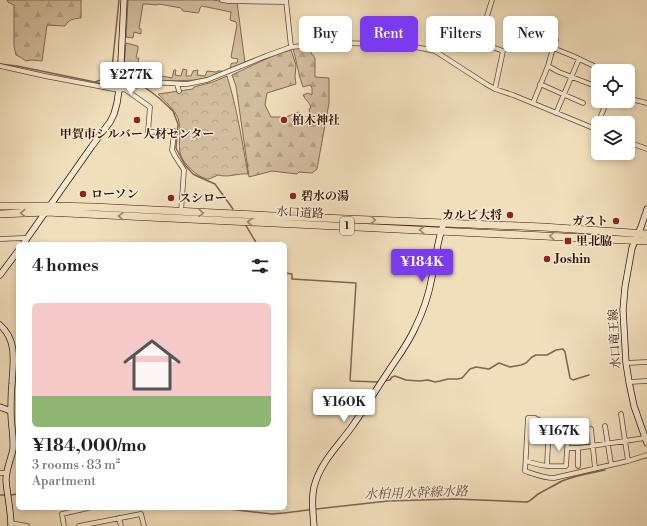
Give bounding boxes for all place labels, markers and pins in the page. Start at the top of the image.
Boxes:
pin: ¥277K [103,62,159,96]
place label: 柏木神社 [292,113,340,128]
marker: 甲賀市シルバー人材センター [132,115,142,125]
marker: 柏木神社 [279,115,289,125]
place label: 甲賀市シルバー人材センター [60,127,214,142]
place label: ローソン [91,187,139,202]
marker: ローソン [78,189,88,199]
place label: 碧水の湯 [301,189,349,204]
place label: スシロー [179,191,227,206]
marker: 碧水の湯 [288,191,298,201]
marker: スシロー [166,193,176,203]
place label: カルビ大将 [442,208,502,223]
marker: カルビ大将 [505,210,515,220]
place label: ガスト [572,214,608,229]
marker: ガスト [611,216,621,226]
place label: 里北脇 [576,234,612,249]
marker: 里北脇 [563,236,573,246]
pin: ¥184K [394,249,450,283]
place label: Joshin [553,252,591,267]
marker: Joshin [542,254,552,264]
pin: ¥160K [316,389,372,423]
pin: ¥167K [531,418,587,452]

